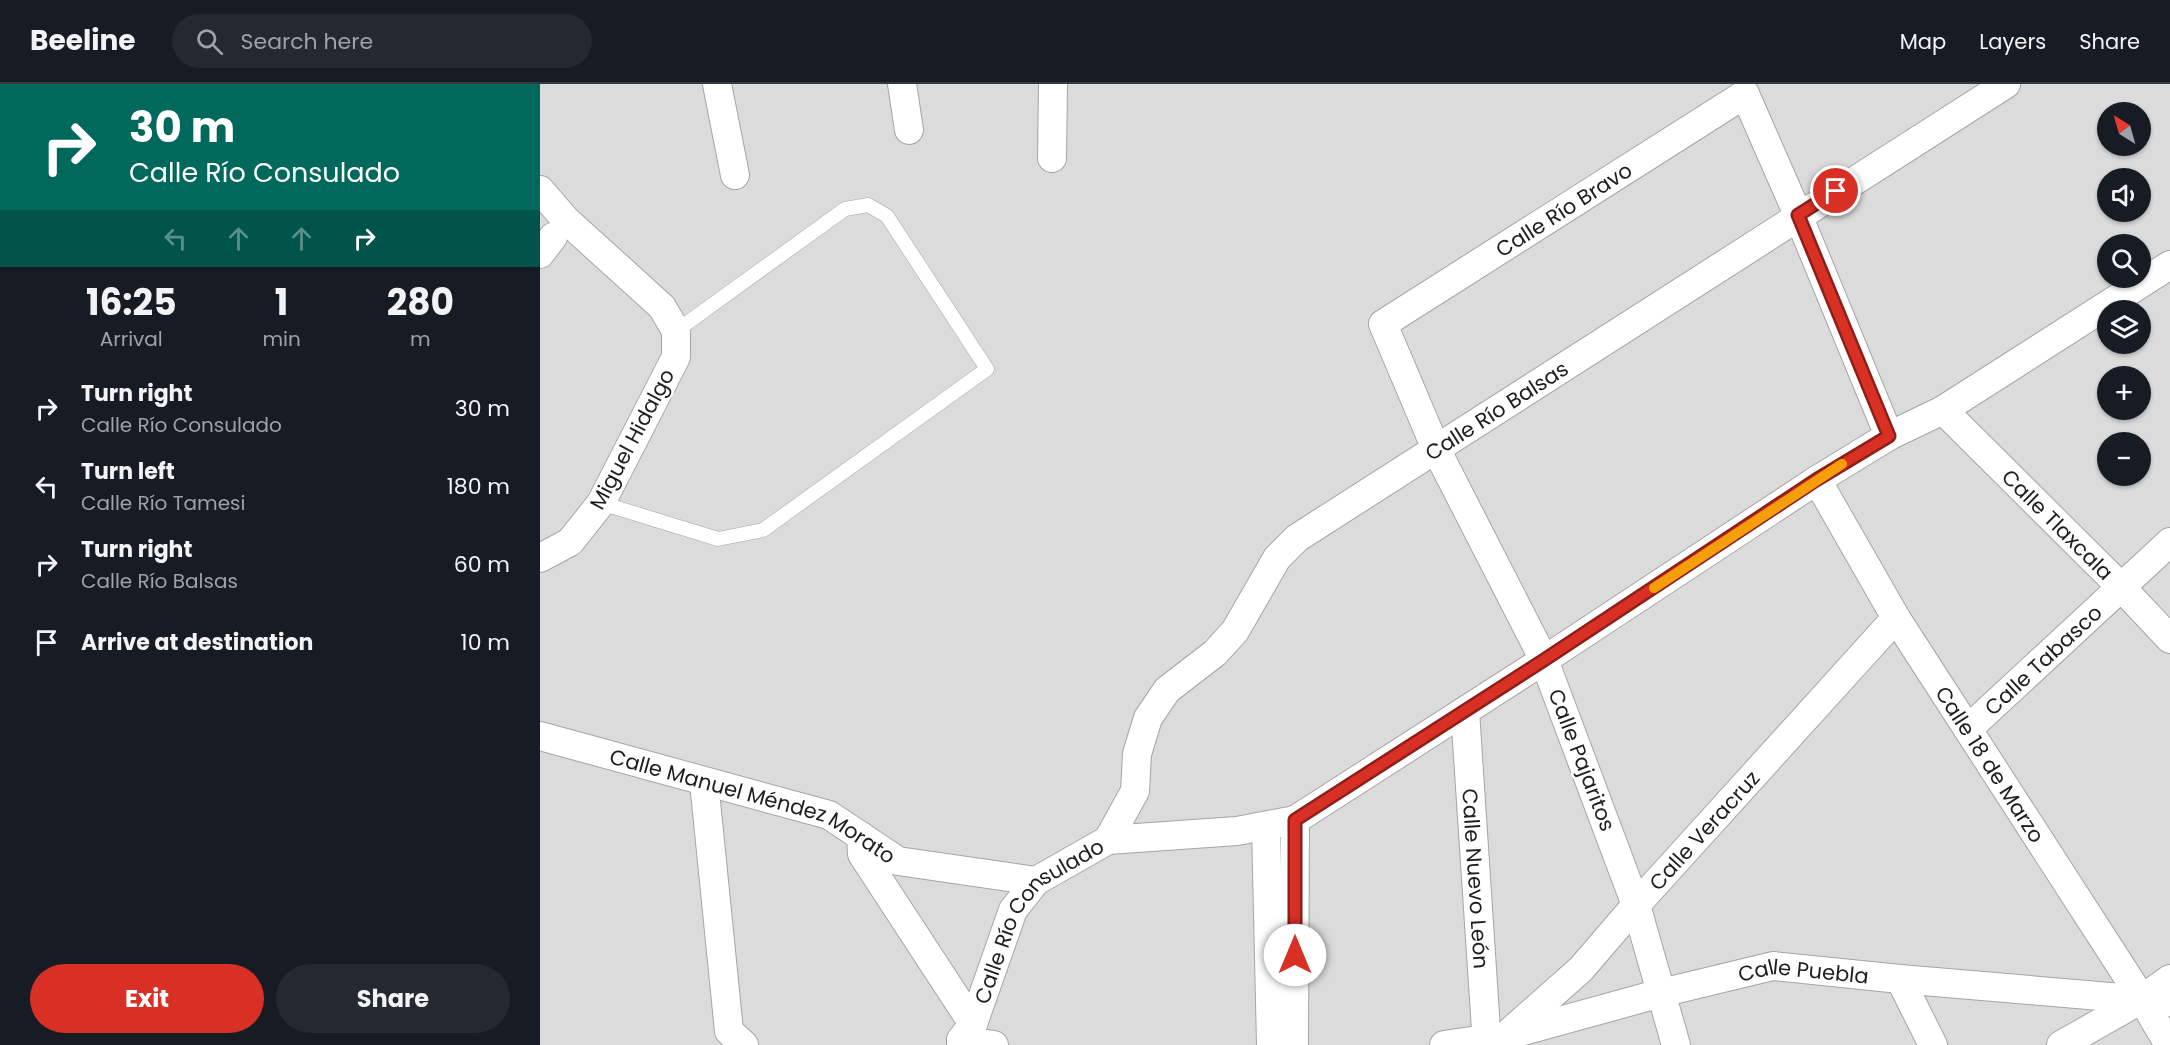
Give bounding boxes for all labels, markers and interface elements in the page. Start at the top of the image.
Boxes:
search box [172,14,592,68]
text: Beeline [30,21,136,60]
icon: search [193,25,226,58]
text: Search here [241,26,373,57]
text: Map [1900,27,1946,56]
text: Layers [1979,27,2046,56]
text: Share [2079,27,2140,56]
text: 30 m [129,98,235,157]
north arrow [2097,102,2151,156]
map controls [2097,102,2151,486]
icon: right [30,108,108,186]
text: Calle Río Consulado [129,154,400,191]
street label: Calle Río Bravo [1490,155,1637,264]
pin [1810,165,1861,216]
button: sound [2097,168,2151,222]
icon: arrive [1819,174,1852,207]
icon: left [159,222,192,255]
icon: ahead [222,222,255,255]
icon: ahead [285,222,318,255]
icon: right [348,222,381,255]
button: search [2097,234,2151,288]
text: 16:25 [86,277,177,328]
text: 1 [275,277,288,328]
text: 280 [387,277,454,328]
button: layers [2097,300,2151,354]
text: Arrival [100,325,163,353]
text: min [262,325,301,353]
text: m [410,325,431,353]
street label: Calle Río Balsas [1419,354,1574,467]
street label: Miguel Hidalgo [583,364,681,514]
button: + [2097,366,2151,420]
text: Turn right [81,378,192,409]
icon: right [30,392,63,425]
text: 30 m [455,393,510,424]
text: Calle Río Consulado [81,411,282,439]
button: − [2097,432,2151,486]
text: Turn left [81,456,175,487]
street label: Calle Tlaxcala [1996,462,2120,586]
icon: left [30,470,63,503]
text: 180 m [447,471,510,502]
text: Calle Río Tamesi [81,489,245,517]
text: Turn right [81,534,192,565]
icon: right [30,548,63,581]
text: 60 m [454,549,510,580]
text: Calle Río Balsas [81,567,238,595]
street label: Calle Tabasco [1978,598,2108,721]
icon: arrive [30,626,63,659]
text: Arrive at destination [81,627,313,658]
text: 10 m [461,627,510,658]
street label: Calle 18 de Marzo [1929,680,2052,848]
street label: Calle Pajaritos [1542,685,1622,835]
street label: Calle Manuel Méndez Morato [607,741,901,870]
street label: Calle Veracruz [1642,764,1766,896]
street label: Calle Nuevo León [1456,788,1496,970]
street label: Calle Río Consulado [967,831,1109,1008]
position arrow [1263,923,1327,987]
street label: Calle Puebla [1735,952,1870,990]
button: Exit [30,964,264,1033]
button: Share [276,964,510,1033]

